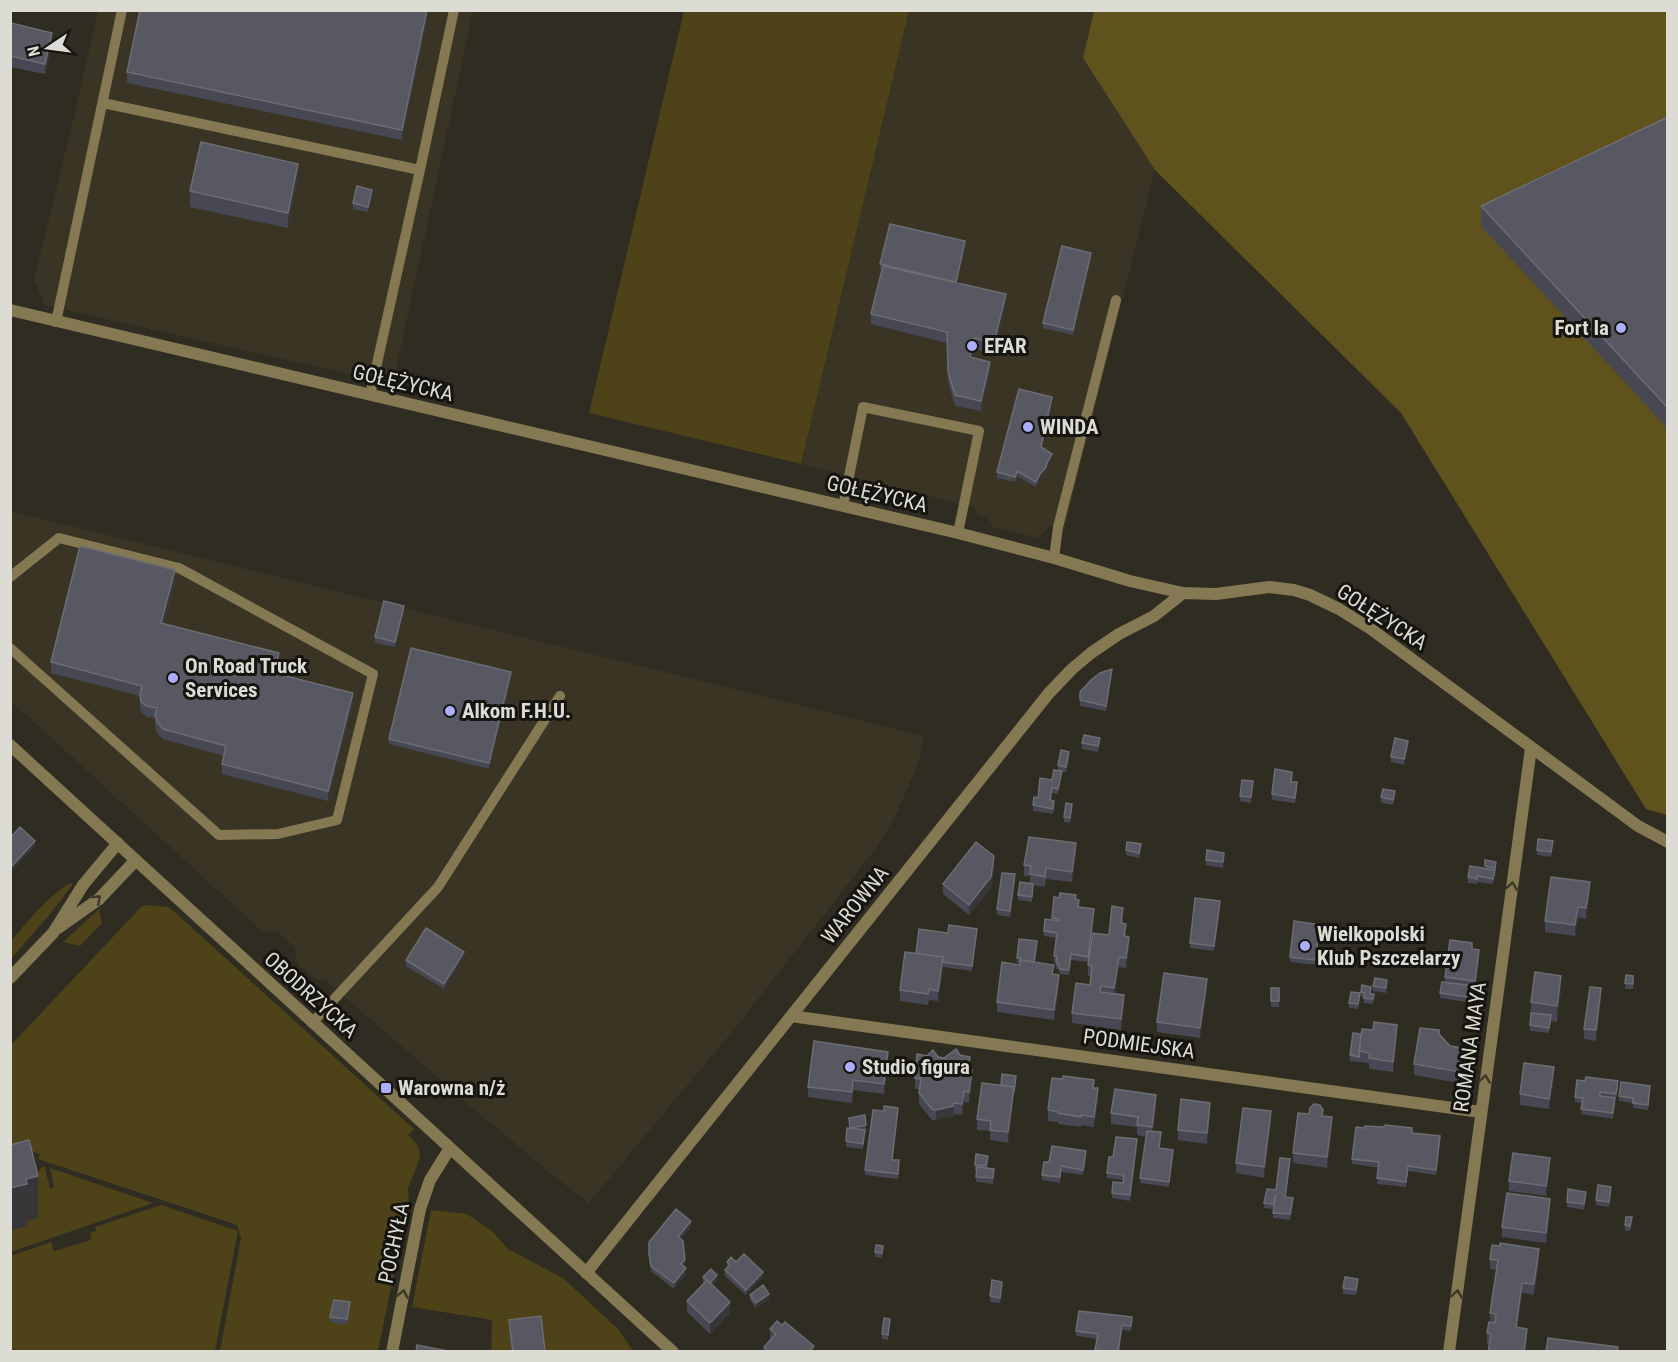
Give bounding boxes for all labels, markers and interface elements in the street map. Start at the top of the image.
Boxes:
north arrow [18,18,78,78]
text: N [24,44,44,58]
place label: Fort Ia [1554,316,1609,340]
marker: Fort Ia [1614,321,1628,335]
place label: EFAR [984,334,1027,358]
marker: EFAR [965,339,979,353]
street label: GOŁĘŻYCKA [350,360,456,406]
place label: WINDA [1040,415,1099,439]
marker: WINDA [1021,420,1035,434]
street label: GOŁĘŻYCKA [824,471,930,517]
street label: GOŁĘŻYCKA [1332,579,1432,655]
place label: On Road Truck Services [185,654,308,702]
marker: On Road Truck Services [166,671,180,685]
place label: Alkom F.H.U. [462,699,571,723]
marker: Alkom F.H.U. [443,704,457,718]
street label: WAROWNA [816,861,894,949]
one-way arrow [1506,882,1518,891]
one-way arrow [90,895,101,906]
place label: Wielkopolski Klub Pszczelarzy [1317,922,1461,970]
marker: Wielkopolski Klub Pszczelarzy [1298,939,1312,953]
street label: OBODRZYCKA [259,947,363,1043]
street label: ROMANA MAYA [1449,980,1491,1114]
street label: PODMIEJSKA [1082,1024,1196,1064]
place label: Studio figura [862,1055,970,1079]
marker: Studio figura [843,1060,857,1074]
one-way arrow [1479,1075,1491,1084]
place label: Warowna n/ż [398,1076,506,1100]
marker: Warowna n/ż [379,1081,393,1095]
street label: POCHYŁA [374,1200,414,1286]
one-way arrow [396,1289,409,1299]
one-way arrow [1450,1289,1463,1298]

